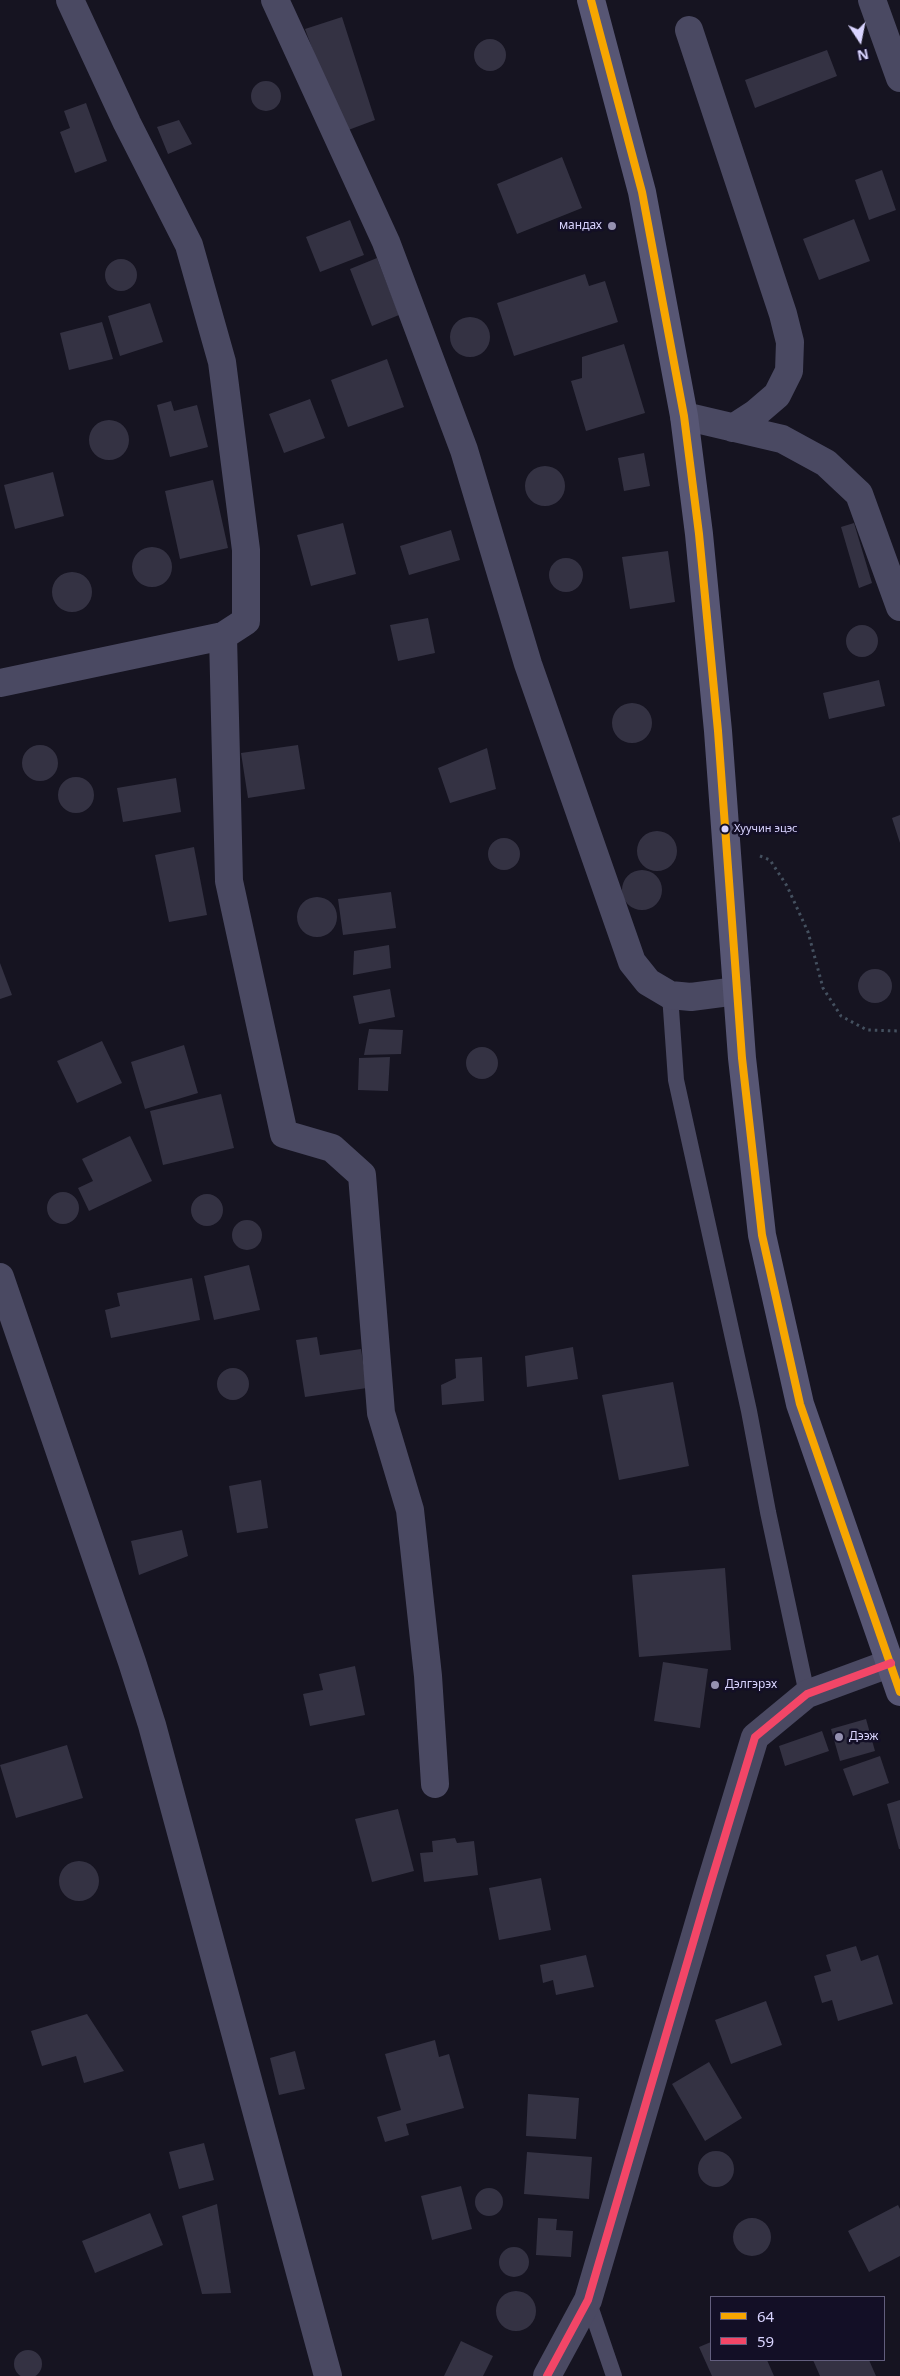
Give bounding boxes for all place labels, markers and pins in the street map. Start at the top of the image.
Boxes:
place label: мандах [559,219,602,233]
marker: мандах [606,220,618,232]
place label: Хуучин эцэс [734,822,798,836]
marker: Хуучин эцэс [720,824,730,834]
place label: Дэлгэрэх [725,1678,777,1692]
marker: Дэлгэрэх [709,1679,721,1691]
place label: Дээж [849,1730,878,1744]
marker: Дээж [833,1731,845,1743]

